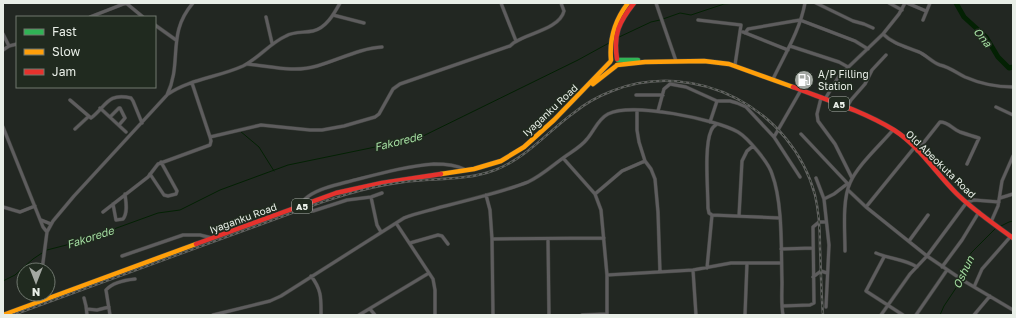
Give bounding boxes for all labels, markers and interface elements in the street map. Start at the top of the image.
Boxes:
legend [16,16,156,88]
text: Fast [52,24,77,39]
water label: Ona [971,25,995,50]
text: Slow [52,44,80,59]
text: Jam [52,64,76,79]
place label: A/P Filling Station [818,68,869,92]
fuel station icon: A/P Filling Station [793,69,815,91]
street label: Iyaganku Road [520,81,580,139]
road number: A5 [829,97,849,111]
water label: Fakorede [373,128,425,153]
street label: Old Abeokuta Road [904,128,978,200]
road number: A5 [292,199,312,213]
street label: Iyaganku Road [208,200,278,236]
water label: Fakorede [65,223,117,251]
water label: Oshun [950,253,977,290]
north arrow [16,262,56,302]
text: N [32,286,40,299]

